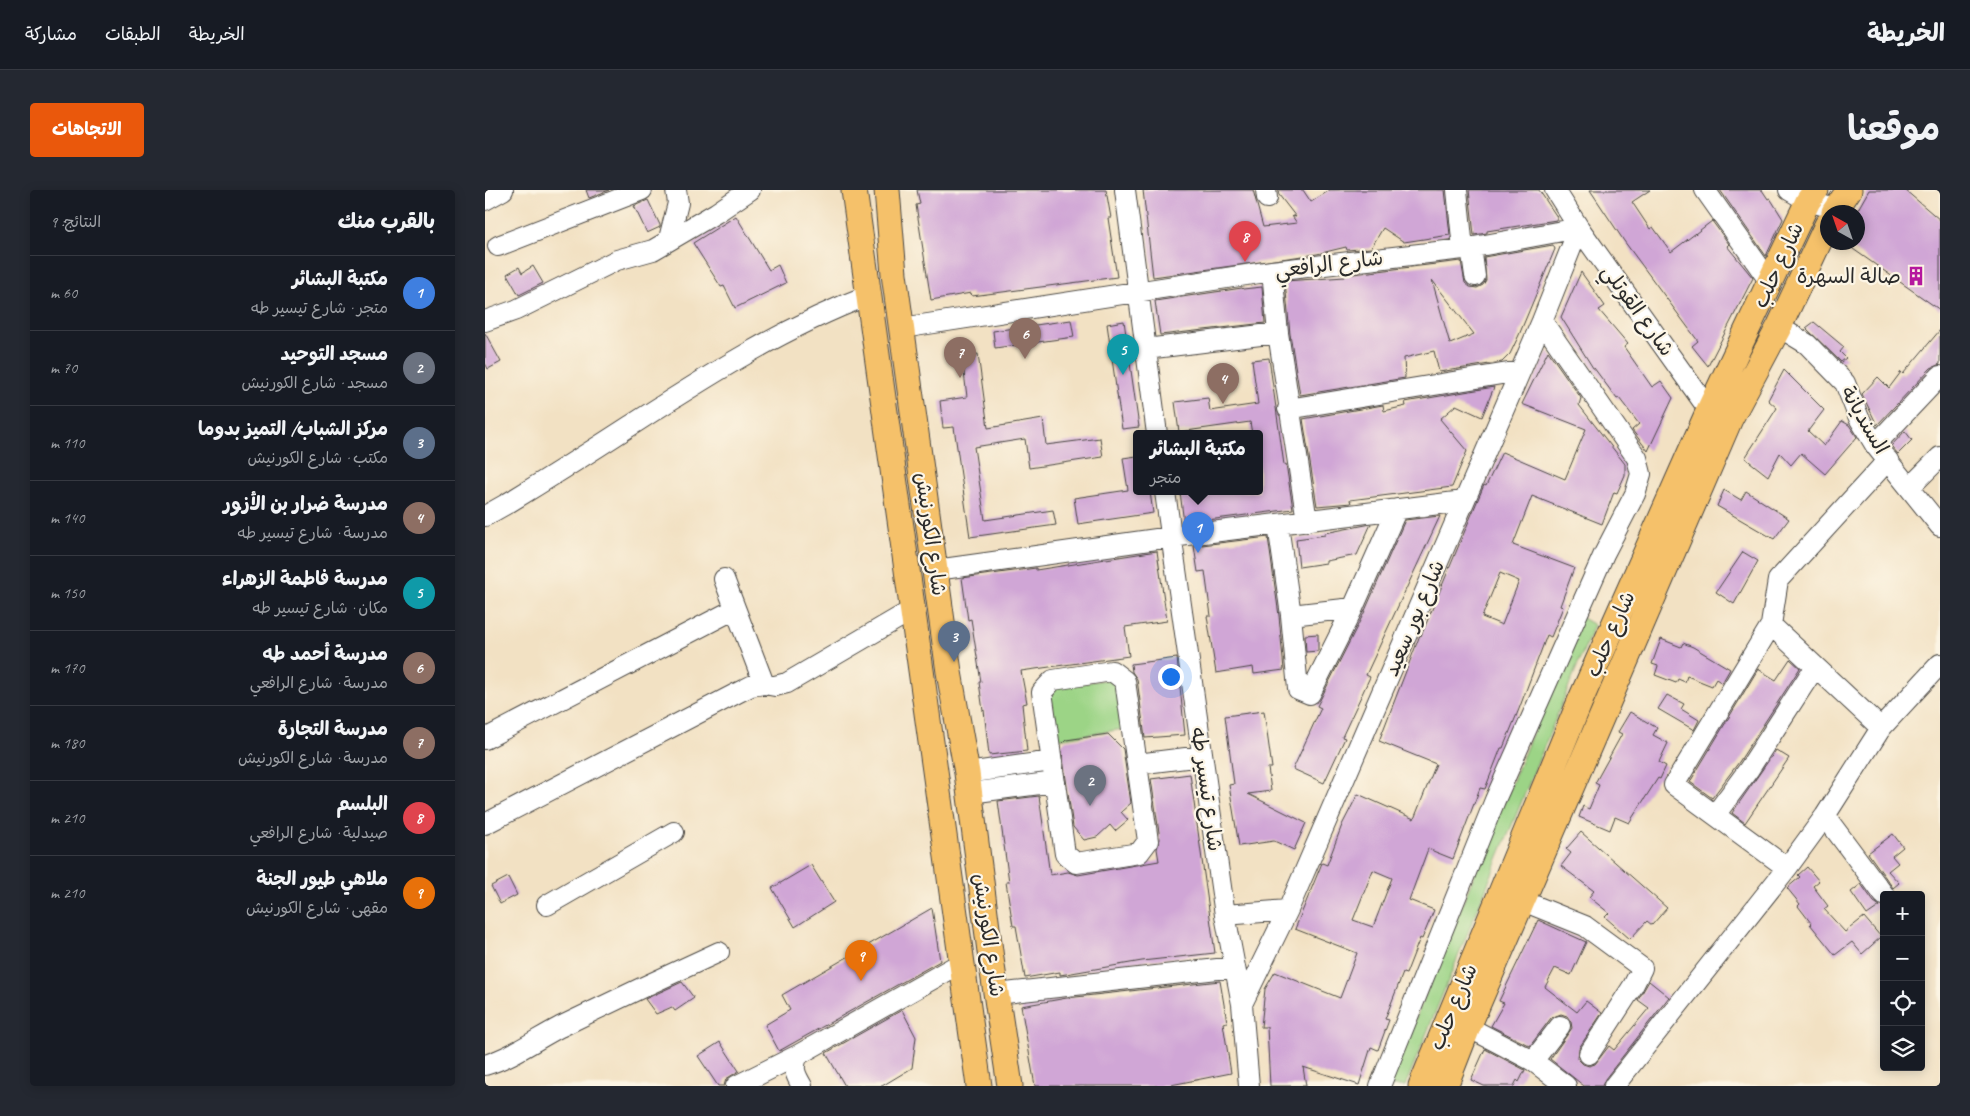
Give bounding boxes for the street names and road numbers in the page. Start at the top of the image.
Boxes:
street label: شارع حلب [1747,218,1811,313]
street label: شارع الرافعي [1273,244,1385,289]
street label: شارع القوتلي [1591,259,1680,365]
street label: السنديانة [1835,381,1895,459]
street label: شارع الكورنيش [907,471,953,598]
street label: شارع بور سعيد [1378,556,1452,681]
street label: شارع حلب [1580,587,1642,682]
street label: شارع تيسير طه [1183,725,1229,853]
street label: شارع الكورنيش [965,872,1011,999]
street label: شارع حلب [1423,960,1485,1055]

